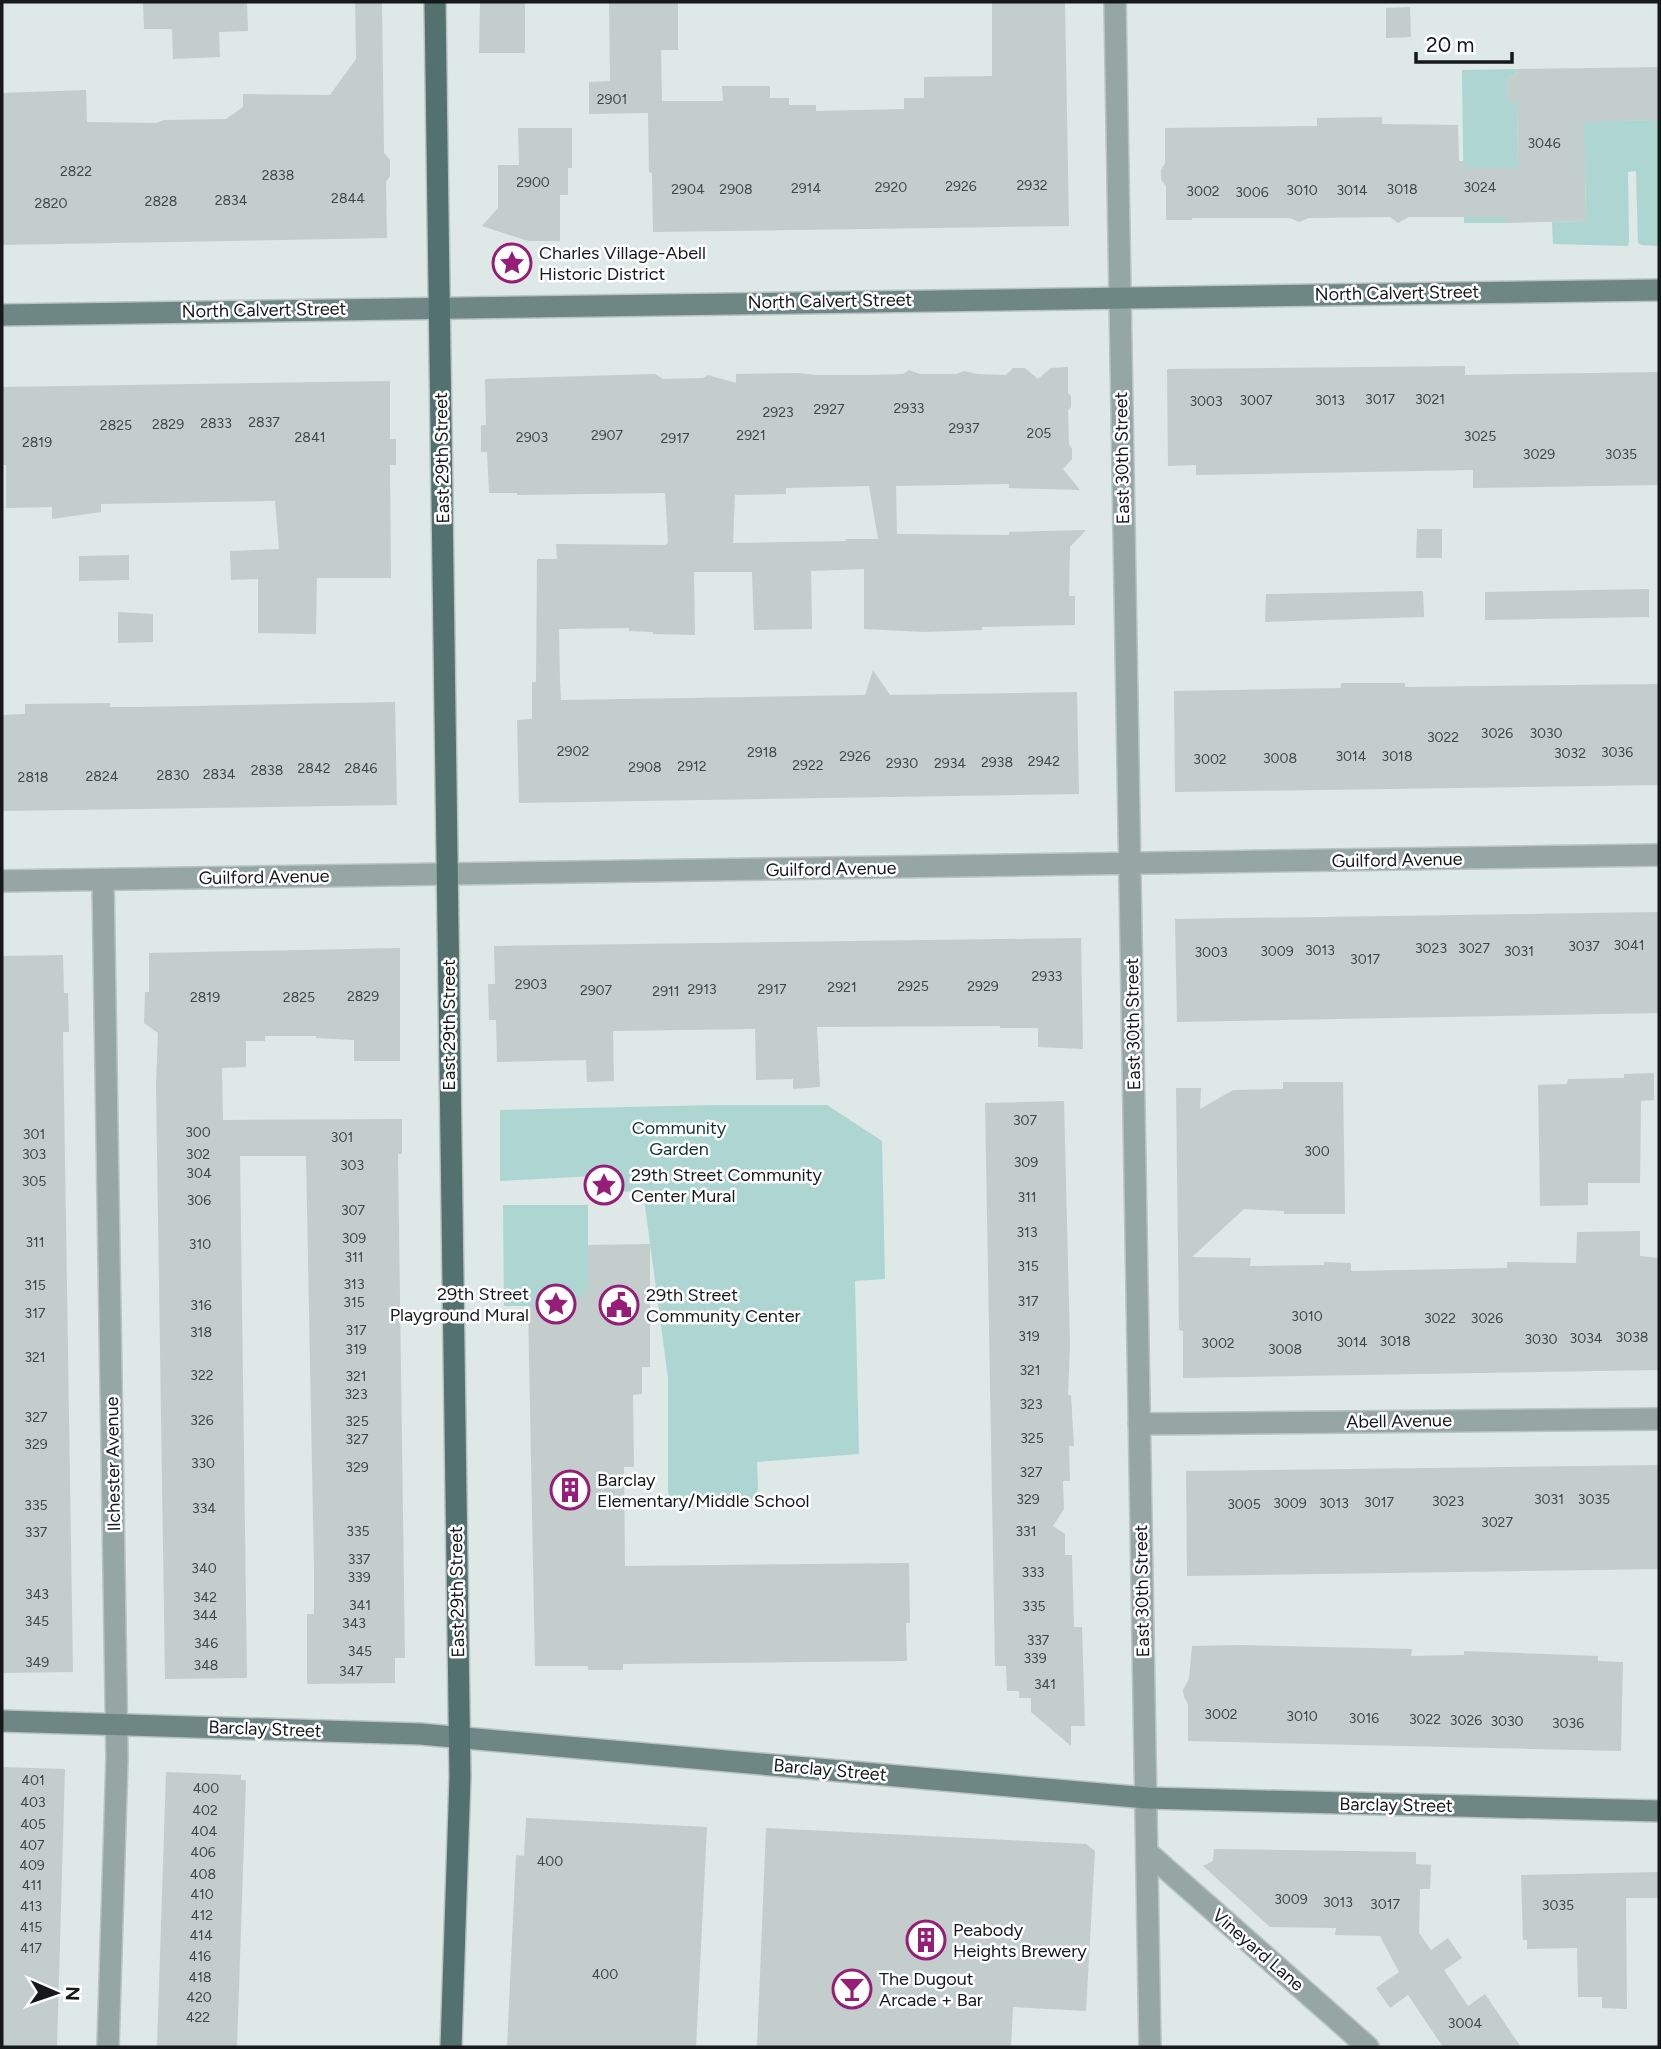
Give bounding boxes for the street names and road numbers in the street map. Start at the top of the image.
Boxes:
street label: North Calvert Street [1315,281,1480,305]
street label: North Calvert Street [748,289,913,313]
street label: North Calvert Street [182,298,347,322]
street label: East 30th Street [1110,391,1134,524]
street label: East 29th Street [430,392,454,524]
street label: Guilford Avenue [1331,848,1463,872]
street label: Guilford Avenue [765,857,897,881]
street label: Guilford Avenue [198,865,330,889]
street label: East 30th Street [1121,957,1145,1090]
street label: East 29th Street [438,959,460,1091]
street label: Ilchester Avenue [101,1396,125,1532]
street label: Abell Avenue [1346,1409,1452,1433]
street label: East 30th Street [1130,1524,1154,1657]
street label: East 29th Street [445,1526,469,1658]
street label: Barclay Street [208,1716,322,1742]
street label: Barclay Street [773,1754,888,1786]
street label: Barclay Street [1339,1793,1453,1817]
street label: Vineyard Lane [1208,1904,1308,1996]

